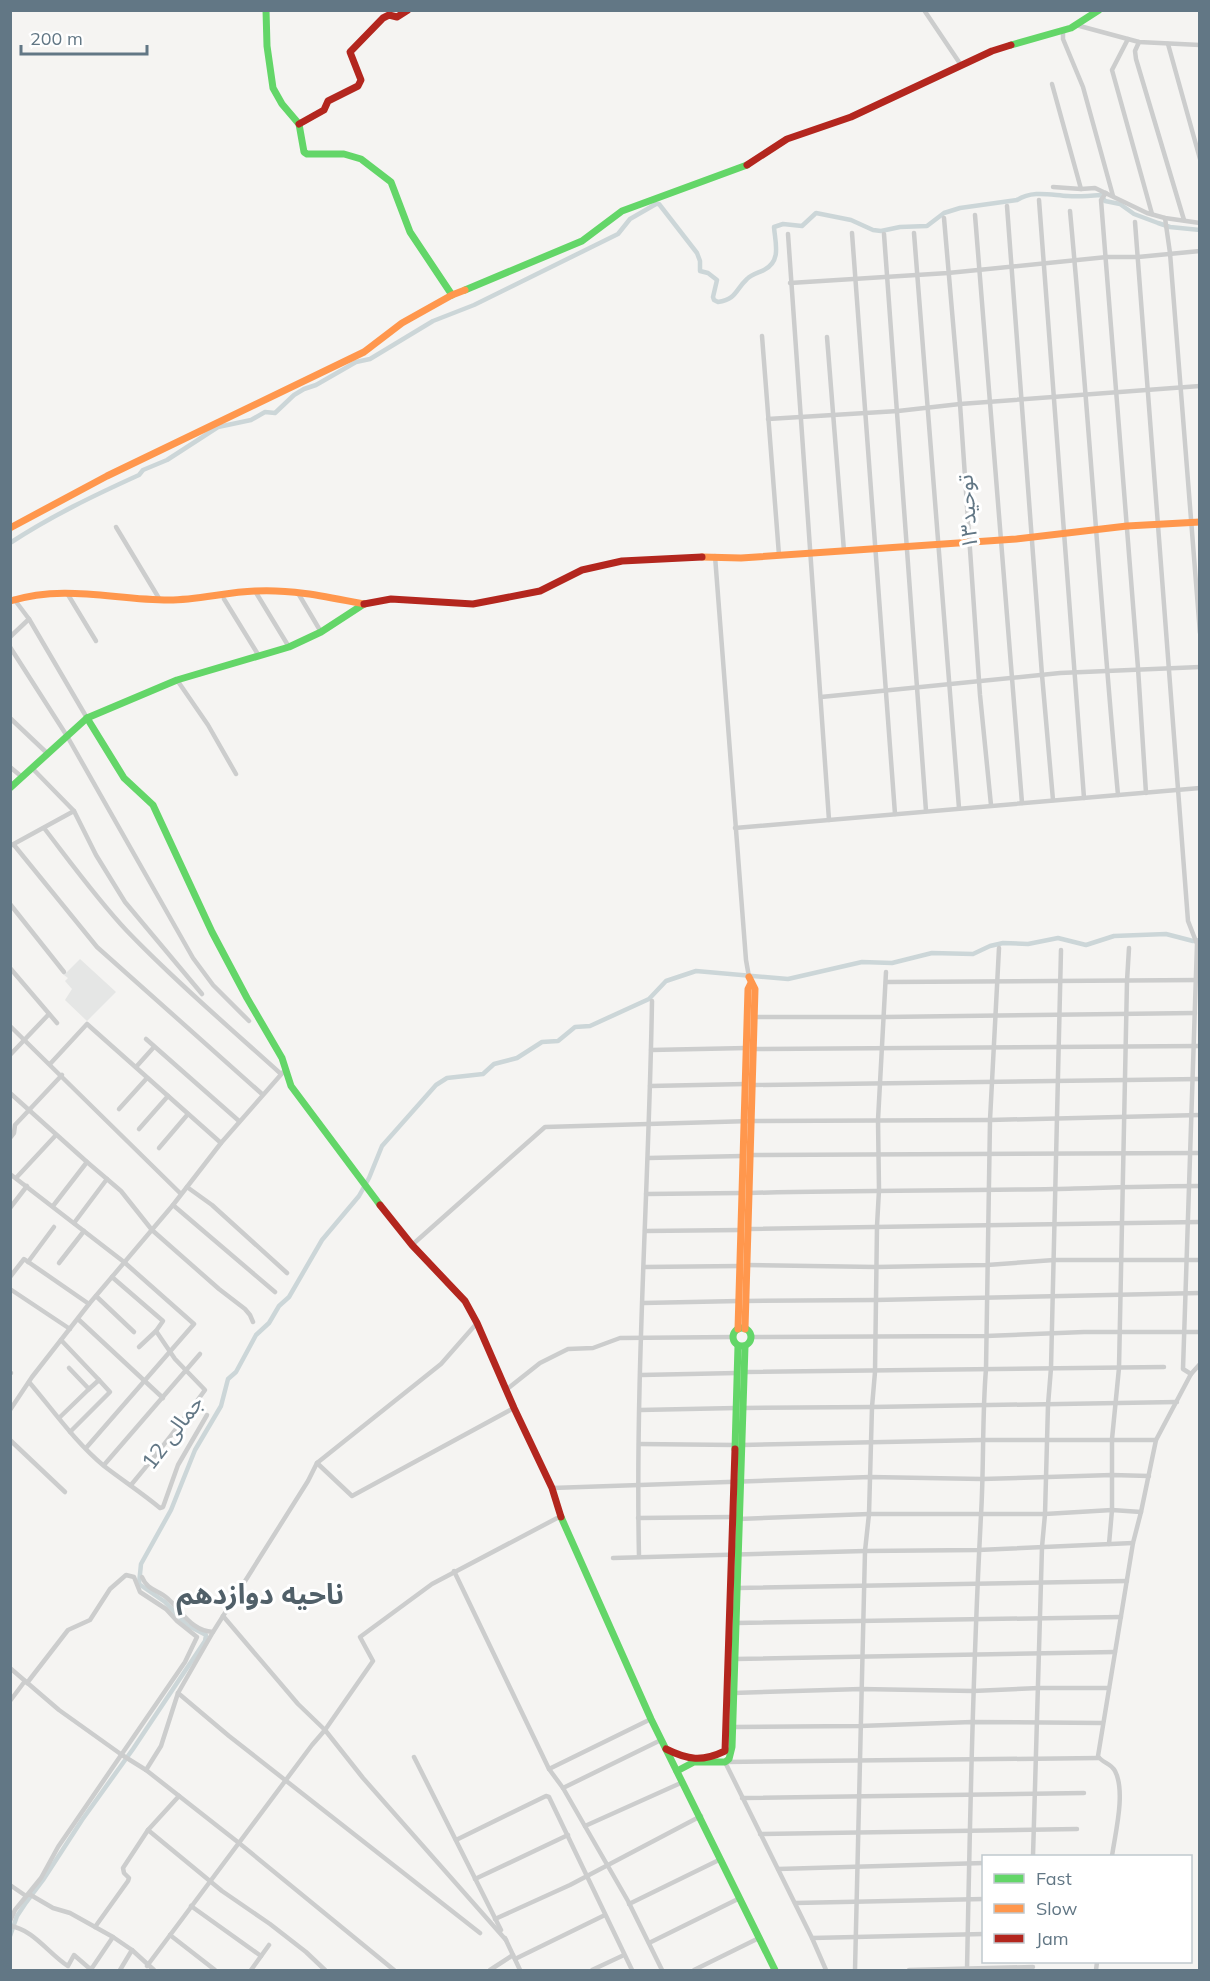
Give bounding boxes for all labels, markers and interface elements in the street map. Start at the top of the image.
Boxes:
scale bar [21,18,147,56]
text: 200 m [30,27,83,50]
street label: توحید۱۳ [950,474,984,550]
street label: جمالی 12 [135,1389,209,1475]
district label: ناحیه دوازدهم [176,1576,344,1616]
legend [982,1855,1192,1963]
text: Fast [1036,1867,1072,1890]
text: Slow [1036,1897,1078,1920]
text: Jam [1036,1927,1069,1950]

